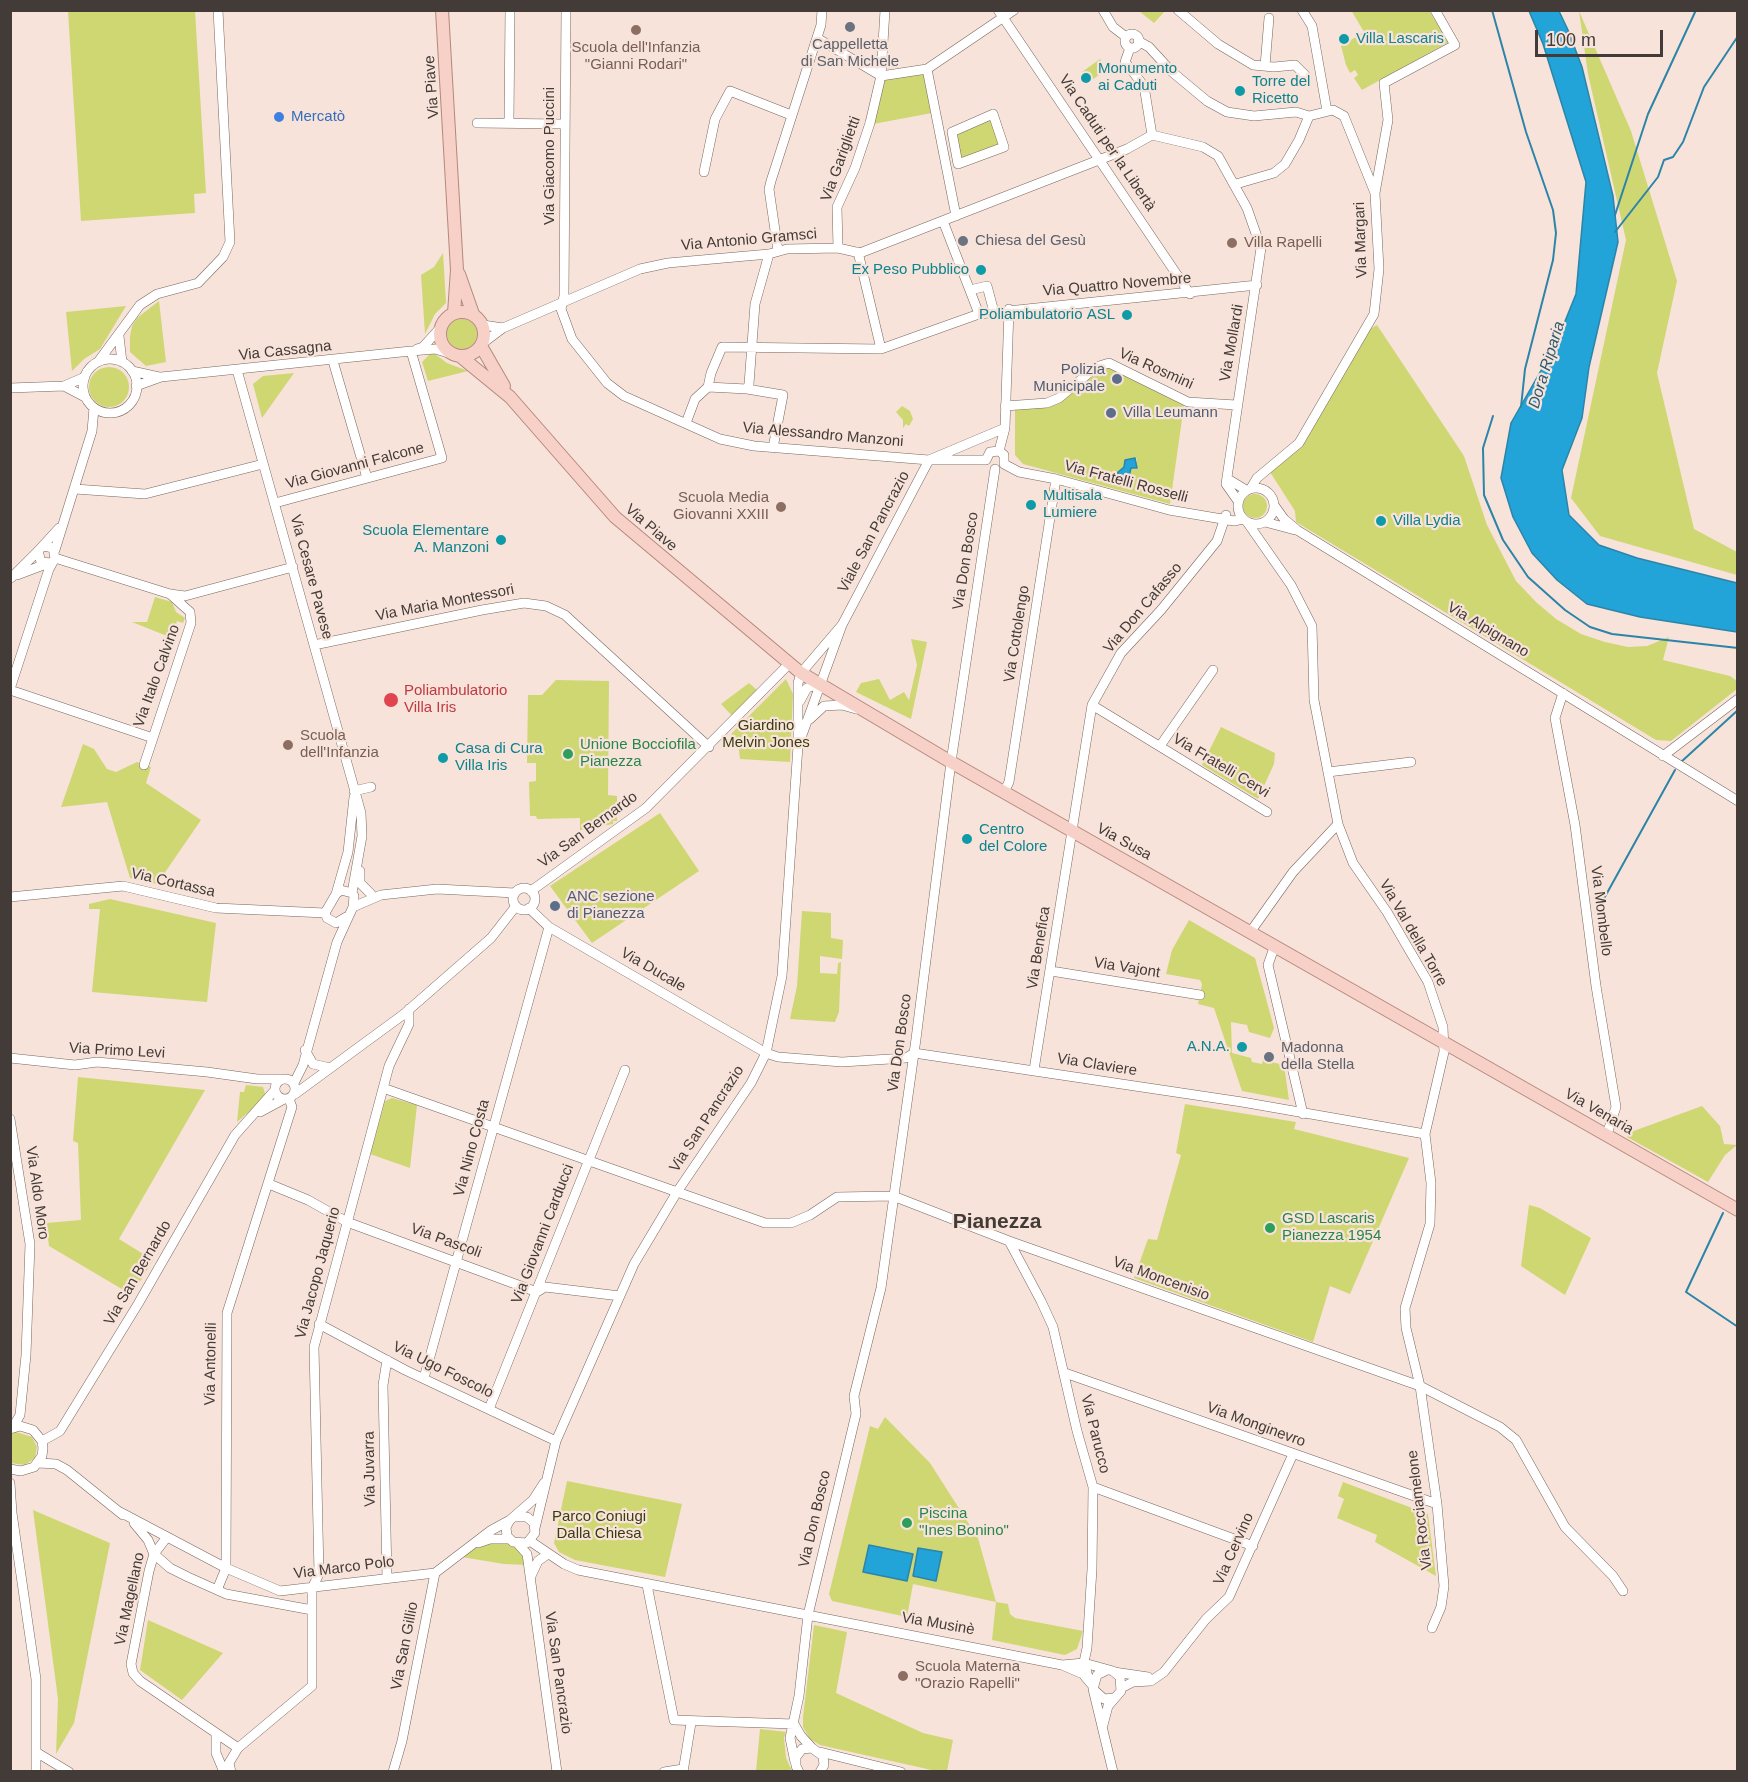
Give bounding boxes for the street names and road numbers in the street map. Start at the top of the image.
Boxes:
street label: Via Piave [421,55,443,119]
street label: Via Caduti per la Libertà [1055,71,1159,215]
street label: Via Giacomo Puccini [541,87,559,225]
street label: Via Gariglietti [817,114,865,204]
street label: Via Margari [1351,201,1371,279]
street label: Via Antonio Gramsci [680,225,818,255]
street label: Via Quattro Novembre [1042,270,1192,300]
street label: Via Mollardi [1216,303,1248,383]
street label: Via Cassagna [238,337,332,365]
street label: Via Rosmini [1116,345,1196,393]
street label: Via Alessandro Manzoni [742,419,904,451]
street label: Via Giovanni Falcone [284,439,426,493]
street label: Via Fratelli Rosselli [1062,457,1190,507]
street label: Viale San Pancrazio [834,468,914,596]
street label: Via Piave [621,501,681,555]
street label: Via Don Bosco [949,511,983,611]
street label: Via Cesare Pavese [286,513,336,641]
street label: Via Don Cafasso [1100,559,1186,657]
street label: Via Maria Montessori [374,581,516,625]
street label: Via Cottolengo [1000,584,1034,684]
street label: Via Alpignano [1444,599,1532,661]
street label: Via Italo Calvino [130,622,184,730]
street label: Via Fratelli Cervi [1169,730,1273,802]
street label: Via San Bernardo [535,788,641,872]
street label: Via Susa [1094,820,1154,864]
street label: Via Cortassa [129,865,217,901]
street label: Via Mombello [1587,865,1615,957]
street label: Via Val della Torre [1375,876,1451,990]
street label: Via Benefica [1024,905,1054,991]
street label: Via Ducale [617,944,689,996]
street label: Via Vajont [1093,954,1161,982]
street label: Via Don Bosco [884,993,916,1093]
street label: Via Primo Levi [68,1039,166,1063]
street label: Via Claviere [1056,1050,1138,1080]
street label: Via San Pancrazio [666,1062,748,1176]
street label: Via Venaria [1561,1085,1637,1139]
street label: Via Nino Costa [450,1097,494,1199]
street label: Via Aldo Moro [22,1145,52,1241]
street label: Via Giovanni Carducci [508,1162,578,1306]
street label: Via Jacopo Jaquerio [292,1205,344,1341]
street label: Via San Bernardo [101,1217,175,1329]
street label: Via Pascoli [408,1220,484,1262]
street label: Via Moncenisio [1110,1253,1212,1305]
street label: Via Antonelli [201,1322,221,1406]
street label: Via Ugo Foscolo [390,1338,496,1402]
street label: Via Parucco [1077,1393,1113,1475]
street label: Via Monginevro [1204,1399,1308,1451]
street label: Via Juvarra [360,1431,380,1507]
street label: Via Rocciamelone [1404,1449,1436,1571]
street label: Via Don Bosco [795,1469,835,1569]
street label: Via Cervino [1210,1510,1258,1588]
street label: Via Magellano [111,1551,149,1647]
street label: Via Marco Polo [293,1553,395,1583]
street label: Via San Gillio [388,1600,422,1692]
street label: Via Musinè [900,1609,976,1639]
street label: Via San Pancrazio [541,1611,575,1735]

